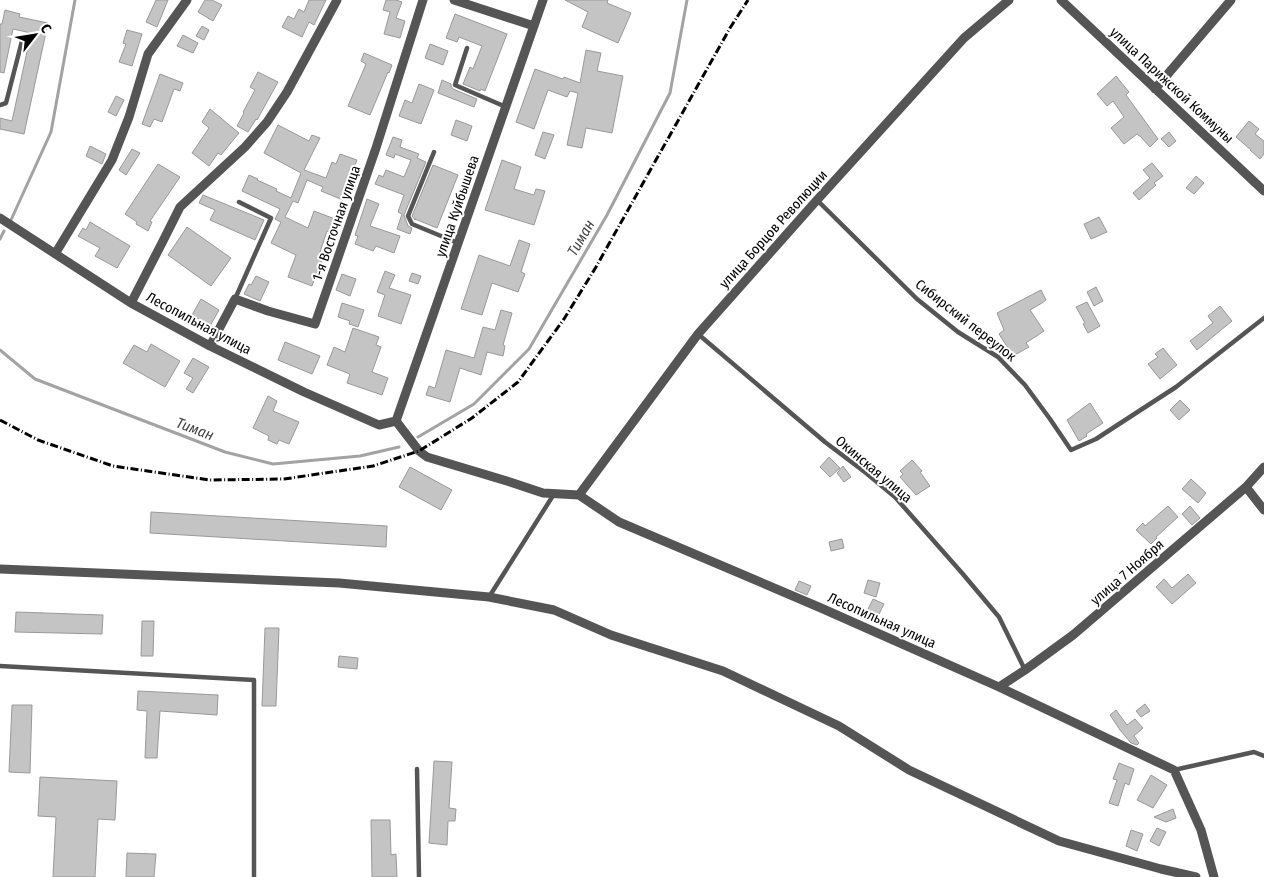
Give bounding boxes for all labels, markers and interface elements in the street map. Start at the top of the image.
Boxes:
north arrow [10,10,60,60]
text: С [37,21,55,37]
street label: улица Парижской Коммуны [1106,24,1237,147]
street label: улица Куйбышева [432,153,483,259]
street label: 1-я Восточная улица [309,163,364,283]
street label: улица Борцов Революции [716,167,831,292]
water label: Тиман [563,217,599,259]
street label: Сибирский переулок [912,276,1020,365]
street label: Лесопильная улица [143,289,254,358]
water label: Тиман [174,414,216,444]
street label: Окинская улица [832,432,916,506]
street label: улица 7 Ноября [1087,536,1167,609]
street label: Лесопильная улица [825,589,939,652]

